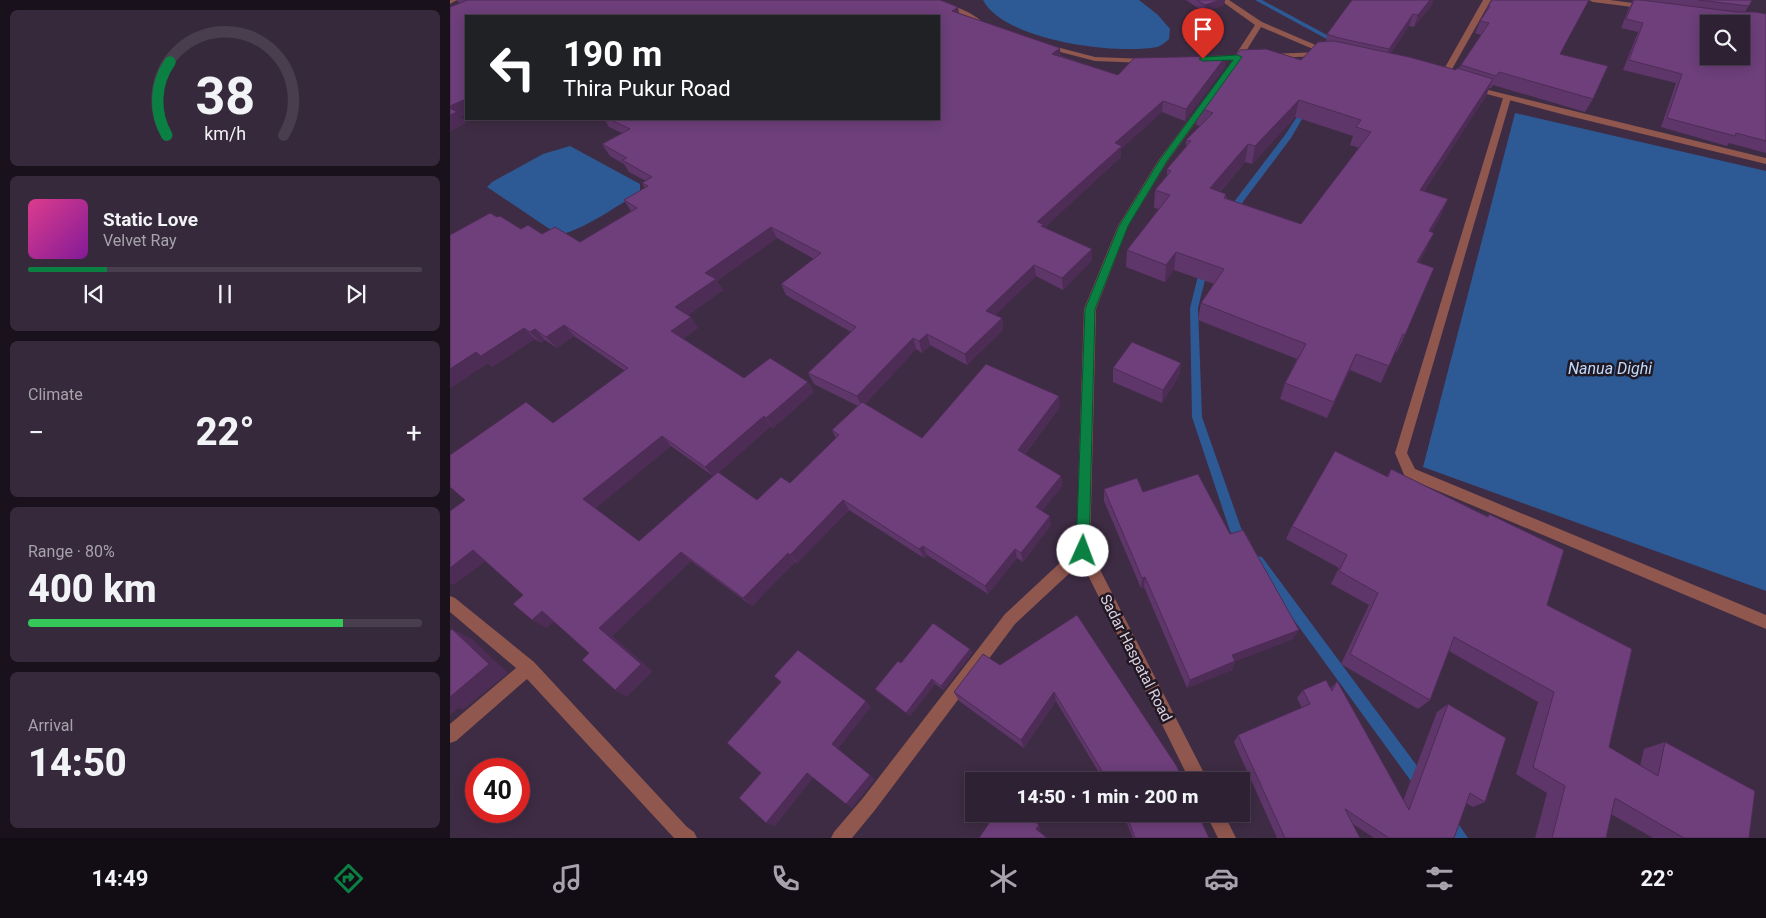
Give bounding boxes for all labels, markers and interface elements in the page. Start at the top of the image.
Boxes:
pin [1182,8,1224,59]
icon: arrive [1189,15,1217,43]
map controls [1700,15,1750,65]
button: search [1700,15,1750,65]
text: 190 m [563,34,662,75]
icon: left [480,35,545,100]
text: 38 [195,66,255,127]
text: Thira Pukur Road [563,76,731,101]
text: km/h [204,123,246,144]
text: Static Love [103,208,198,231]
text: Velvet Ray [103,231,177,250]
icon: previous [80,280,108,308]
icon: pause [211,280,239,308]
icon: next [342,280,370,308]
water label: Nanua Dighi [1568,359,1652,378]
text: Climate [28,385,83,404]
text: 22° [196,410,254,454]
text: − [28,416,44,449]
text: + [406,416,422,449]
position arrow [1056,524,1108,576]
text: Range · 80% [28,542,115,561]
text: 400 km [28,567,157,611]
street label: Sadar Haspatal Road [1096,591,1176,725]
text: Arrival [28,716,73,735]
text: 14:50 [28,741,127,785]
speed limit sign: 40 [465,758,530,823]
text: 14:50 · 1 min · 200 m [1016,785,1199,808]
icon: directions [331,861,366,896]
icon: music [550,861,585,896]
icon: phone [768,861,803,896]
icon: climate [986,861,1021,896]
icon: car [1204,861,1239,896]
icon: filters [1422,861,1457,896]
text: 14:49 [92,866,148,891]
text: 22° [1640,866,1674,891]

